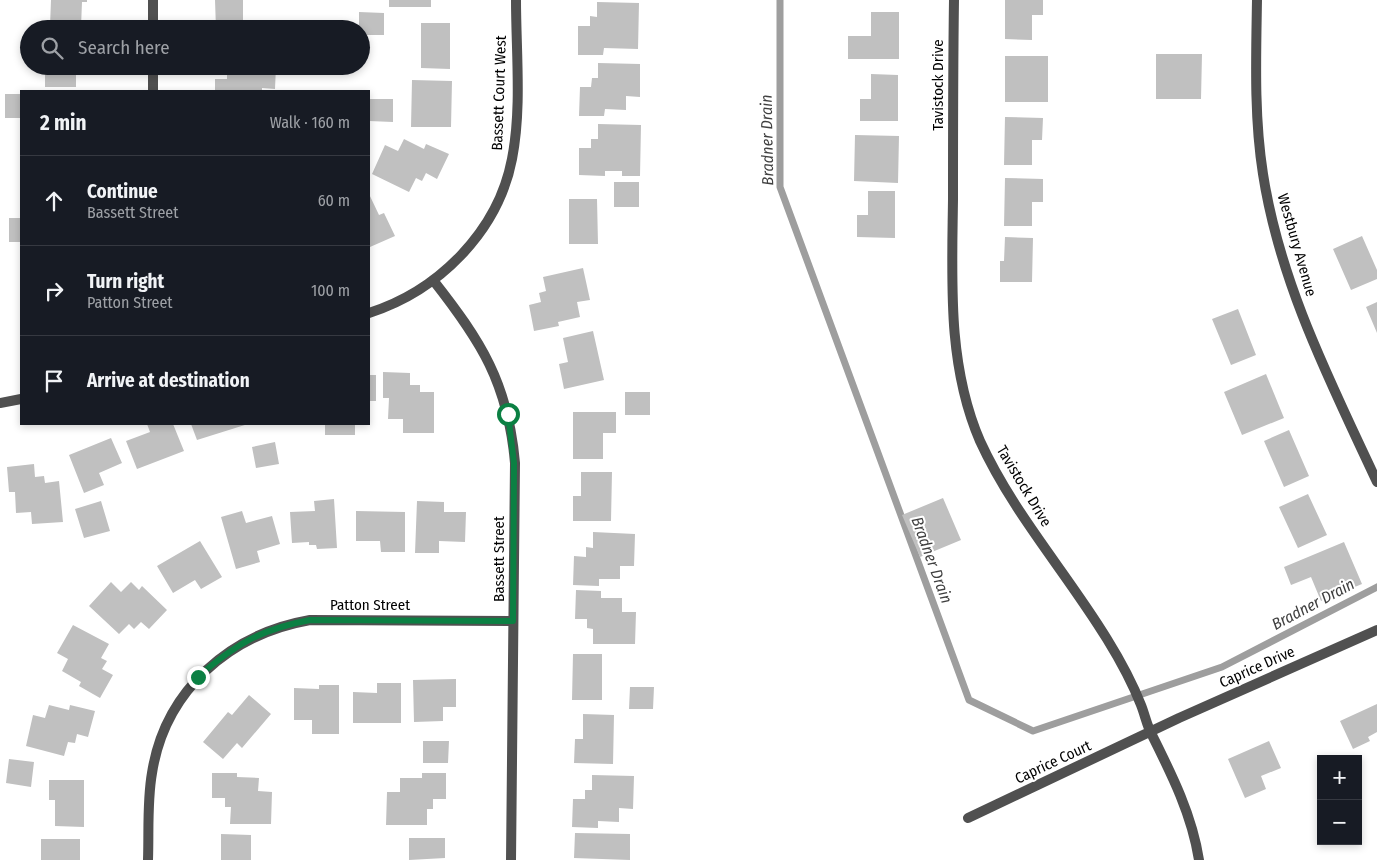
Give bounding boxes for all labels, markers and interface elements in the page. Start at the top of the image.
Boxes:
search box [20,20,370,75]
icon: search [38,34,66,62]
street label: Bassett Court West [488,35,510,151]
text: Search here [78,36,170,59]
street label: Tavistock Drive [929,39,947,131]
water label: Bradner Drain [757,94,777,186]
text: 2 min [40,110,87,136]
text: Walk · 160 m [270,113,350,132]
text: Continue [87,180,158,203]
icon: ahead [40,187,68,215]
text: 60 m [318,191,350,210]
street label: Westbury Avenue [1274,191,1320,299]
text: Bassett Street [87,203,178,222]
text: Turn right [87,270,164,293]
icon: right [40,277,68,305]
text: 100 m [311,281,350,300]
text: Patton Street [87,293,173,312]
icon: arrive [40,367,68,395]
text: Arrive at destination [87,369,250,392]
route start [497,403,520,426]
street label: Tavistock Drive [993,442,1055,530]
water label: Bradner Drain [908,514,956,606]
street label: Bassett Street [490,516,508,602]
water label: Bradner Drain [1268,574,1358,634]
street label: Patton Street [330,596,410,614]
street label: Caprice Drive [1217,642,1297,692]
route end [187,666,210,689]
street label: Caprice Court [1012,736,1094,788]
map controls [1317,755,1362,845]
button: + [1317,755,1362,800]
button: − [1317,800,1362,845]

